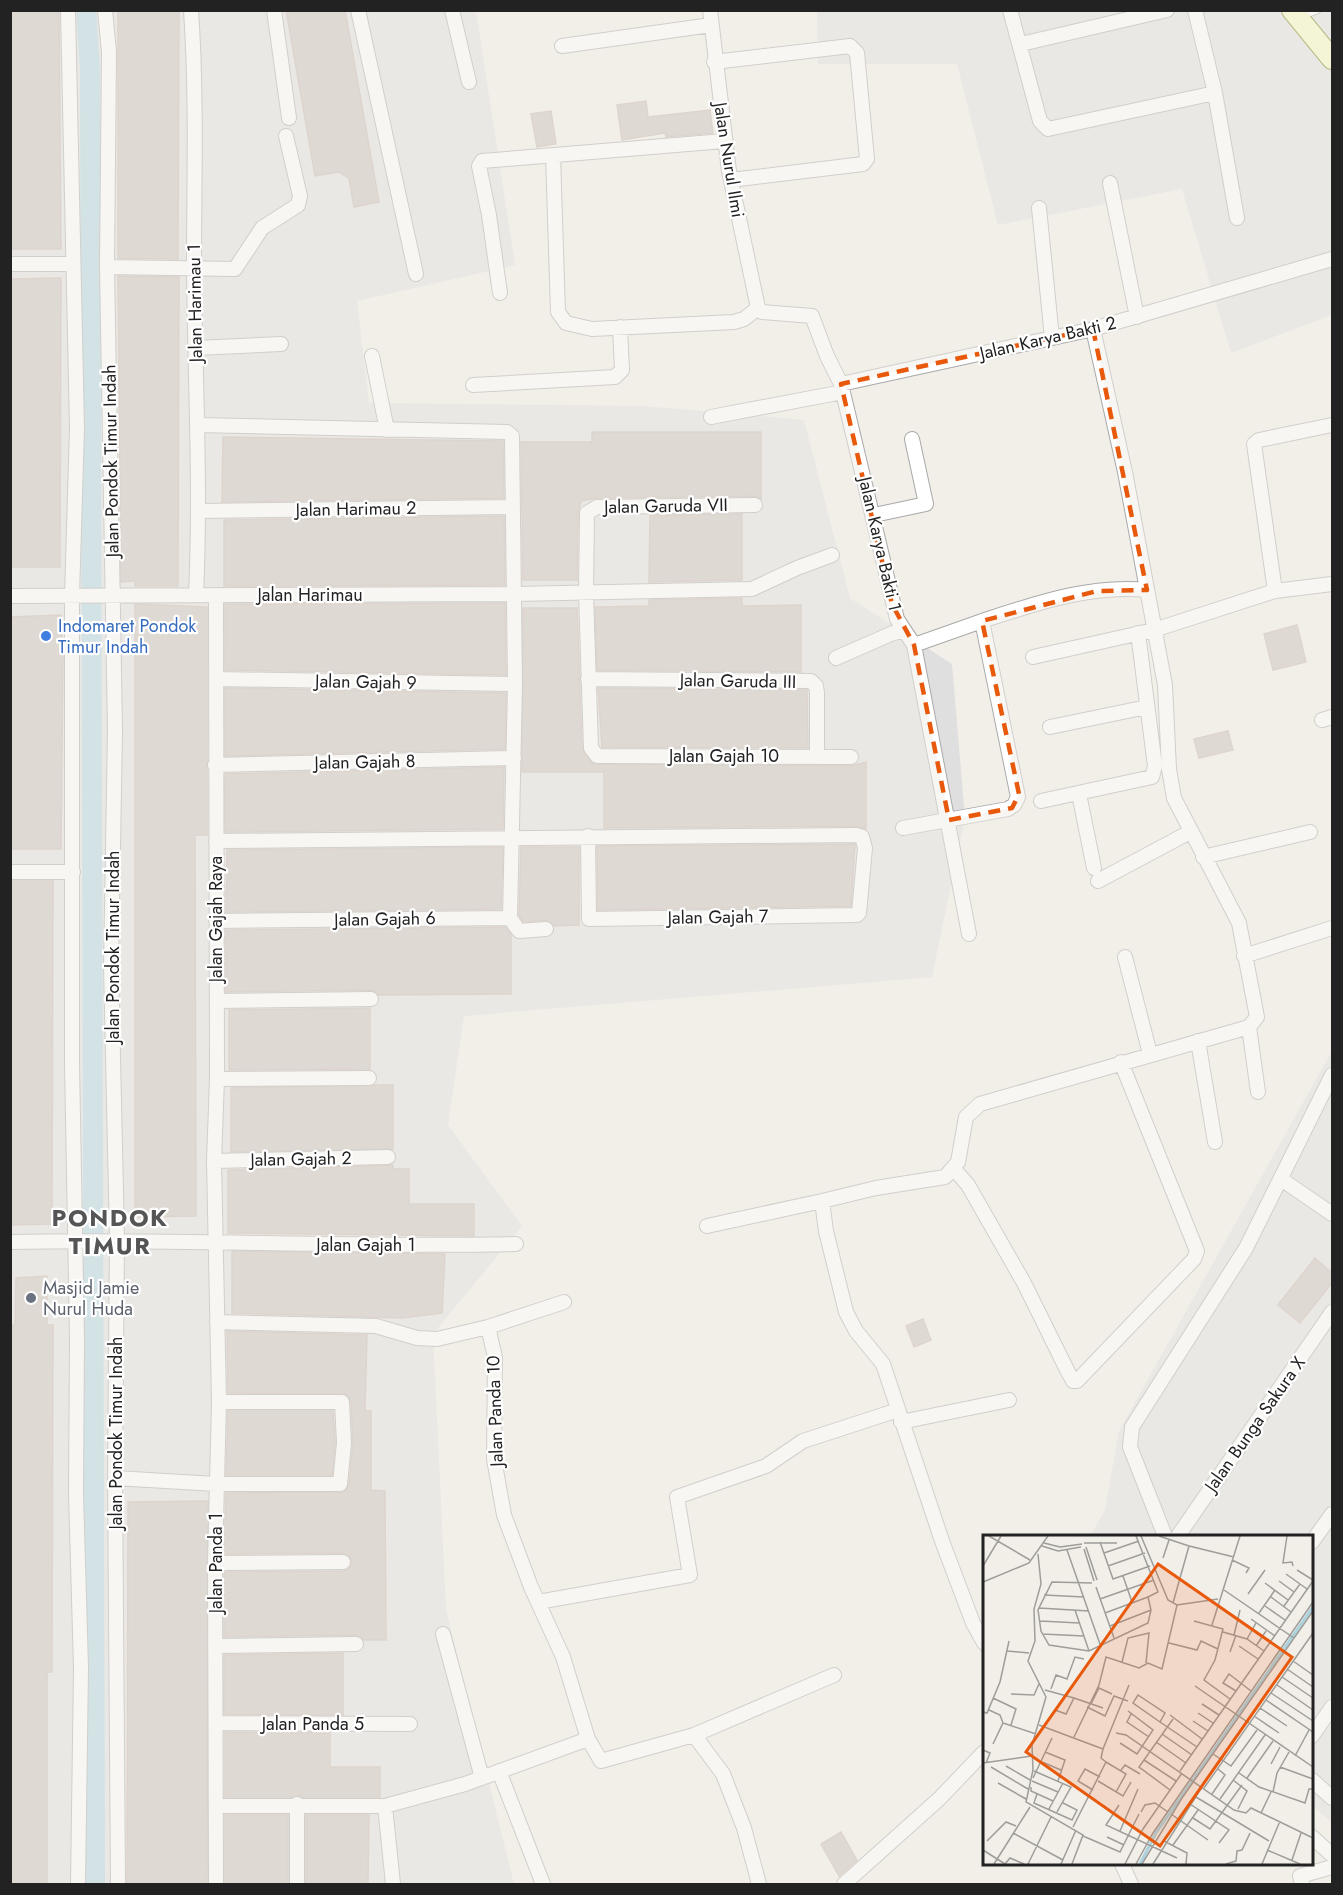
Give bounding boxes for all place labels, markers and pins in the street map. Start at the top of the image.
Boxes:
place label: Indomaret Pondok Timur Indah [58,613,196,660]
marker: Indomaret Pondok Timur Indah [39,629,53,643]
place label: Masjid Jamie Nurul Huda [43,1275,139,1322]
marker: Masjid Jamie Nurul Huda [24,1291,38,1305]

